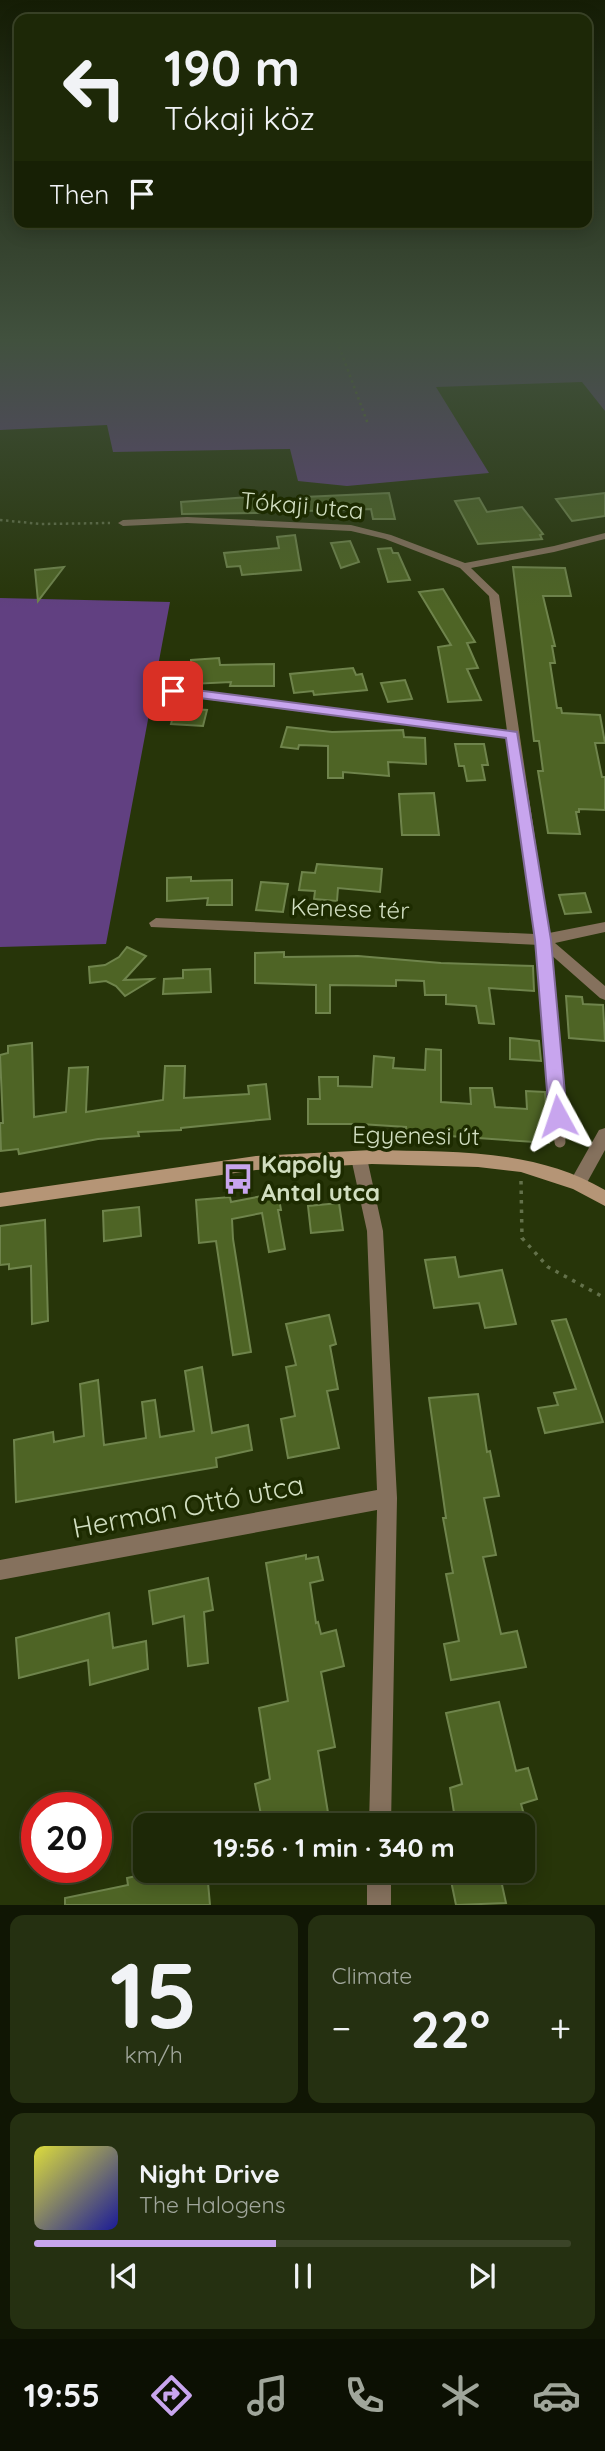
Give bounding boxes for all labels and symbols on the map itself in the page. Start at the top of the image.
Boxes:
street label: Tókaji utca [239,485,365,525]
pin [143,661,203,721]
street label: Kenese tér [290,891,410,925]
position arrow [521,1079,595,1153]
street label: Egyenesi út [352,1119,480,1151]
place label: Kapoly Antal utca [261,1149,380,1207]
bus stop icon: Kapoly Antal utca [221,1162,255,1196]
street label: Herman Ottó utca [69,1466,307,1545]
speed limit sign: 20 [21,1792,112,1883]

